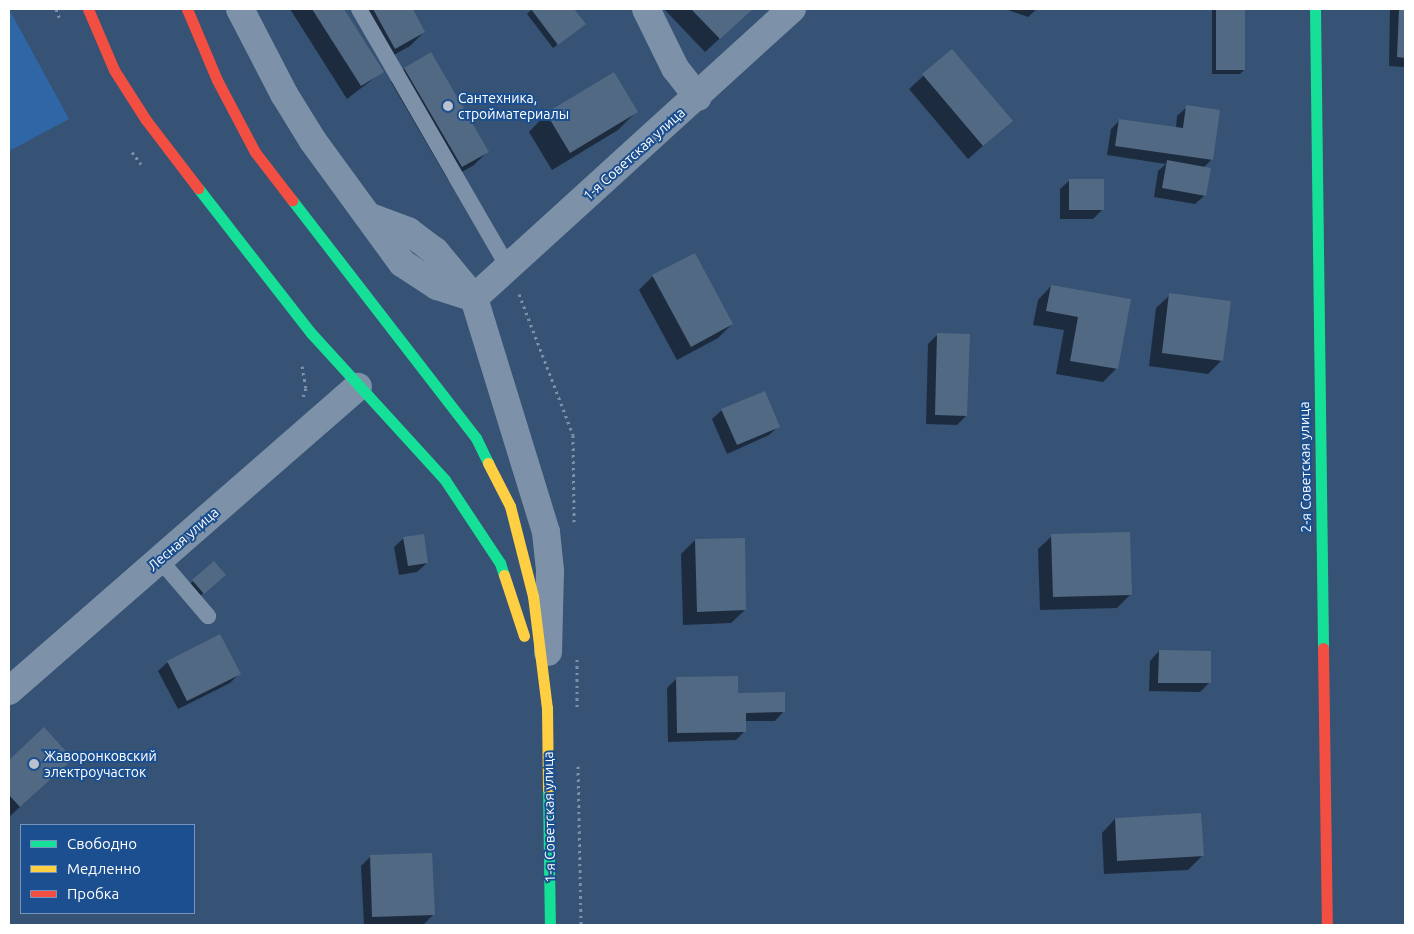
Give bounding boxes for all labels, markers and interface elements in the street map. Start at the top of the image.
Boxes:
place label: Сантехника, стройматериалы [458,90,569,122]
marker: Сантехника, стройматериалы [442,100,454,112]
street label: 1-я Советская улица [580,104,688,204]
street label: 2-я Советская улица [1295,401,1315,533]
street label: Лесная улица [144,504,222,574]
place label: Жаворонковский электроучасток [44,748,157,780]
street label: 1-я Советская улица [539,751,559,883]
marker: Жаворонковский электроучасток [28,758,40,770]
legend [20,824,195,914]
text: Свободно [67,835,137,852]
text: Медленно [67,860,141,877]
text: Пробка [67,885,119,902]

